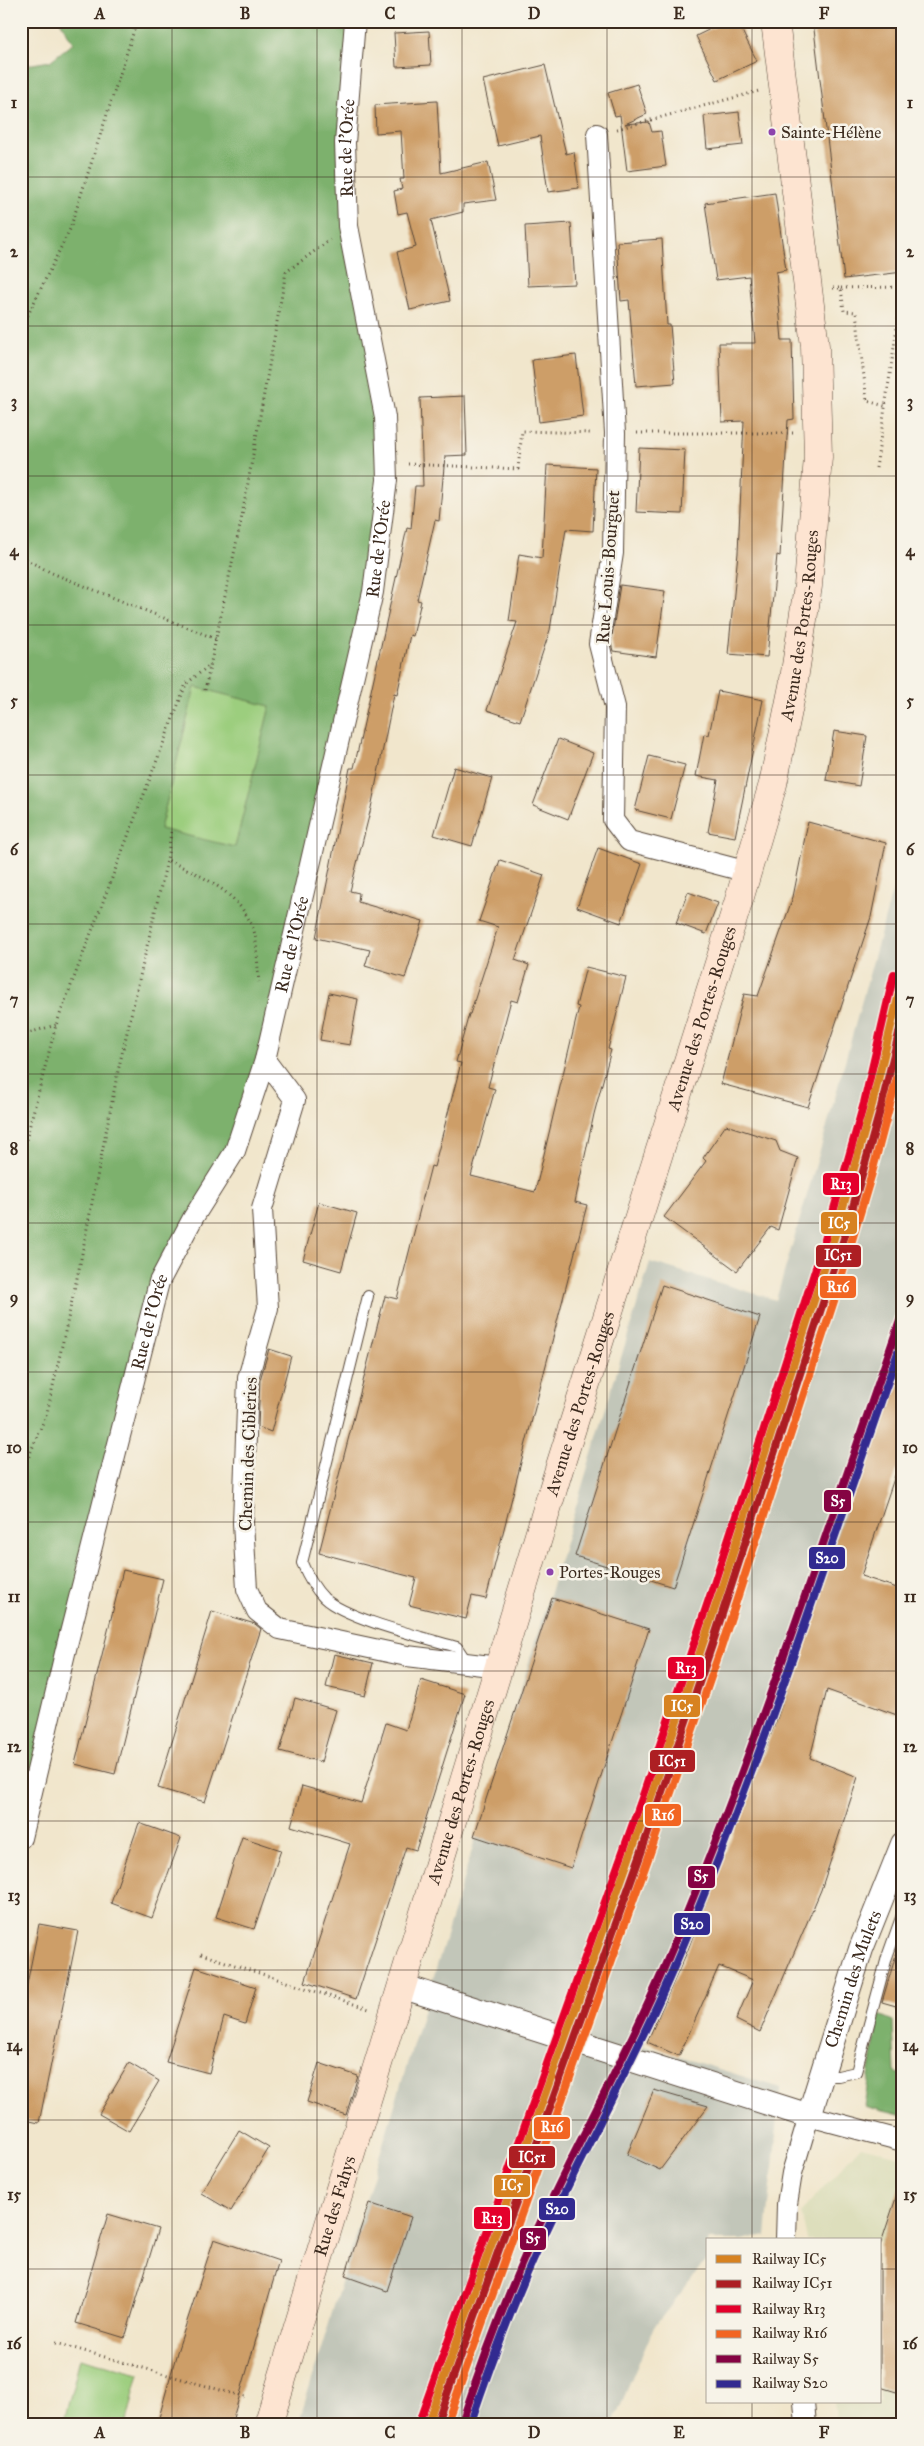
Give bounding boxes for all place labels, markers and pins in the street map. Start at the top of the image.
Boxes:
place label: Sainte-Hélène [781,122,881,143]
marker: Sainte-Hélène [767,127,777,137]
place label: Portes-Rouges [559,1562,660,1583]
marker: Portes-Rouges [545,1567,555,1577]

